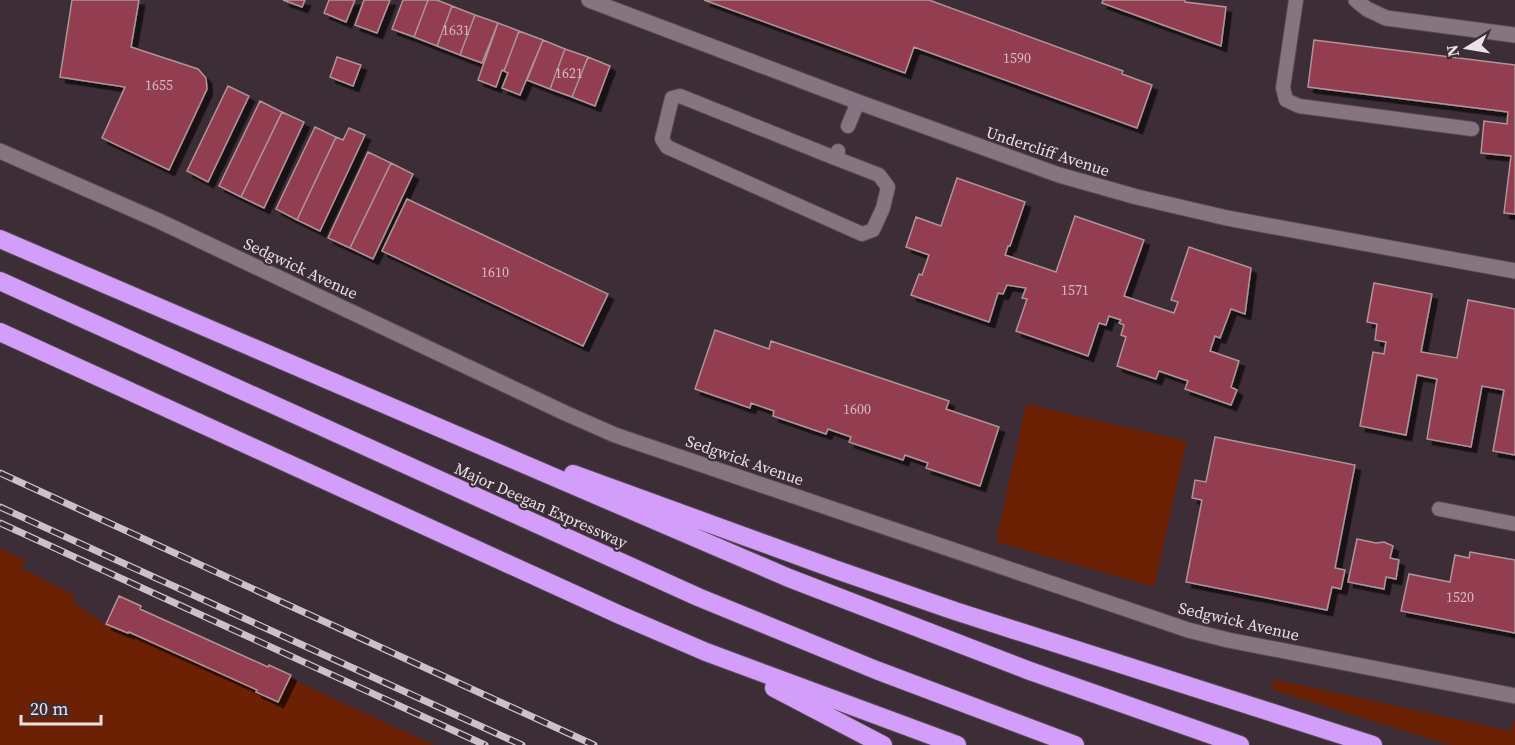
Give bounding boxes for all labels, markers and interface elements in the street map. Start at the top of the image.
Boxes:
north arrow [1437,18,1497,78]
house number: 1631 [442,20,470,40]
text: N [1440,43,1464,59]
house number: 1590 [1003,48,1031,68]
house number: 1621 [555,63,583,83]
house number: 1655 [145,75,173,95]
street label: Undercliff Avenue [983,121,1113,181]
street label: Sedgwick Avenue [240,232,362,304]
house number: 1610 [481,262,509,282]
house number: 1571 [1061,280,1089,300]
house number: 1600 [843,399,871,419]
street label: Sedgwick Avenue [683,430,807,490]
street label: Major Deegan Expressway [451,457,632,553]
house number: 1520 [1446,587,1474,607]
street label: Sedgwick Avenue [1176,596,1302,646]
scale bar [21,688,100,726]
text: 20 m [30,696,68,721]

